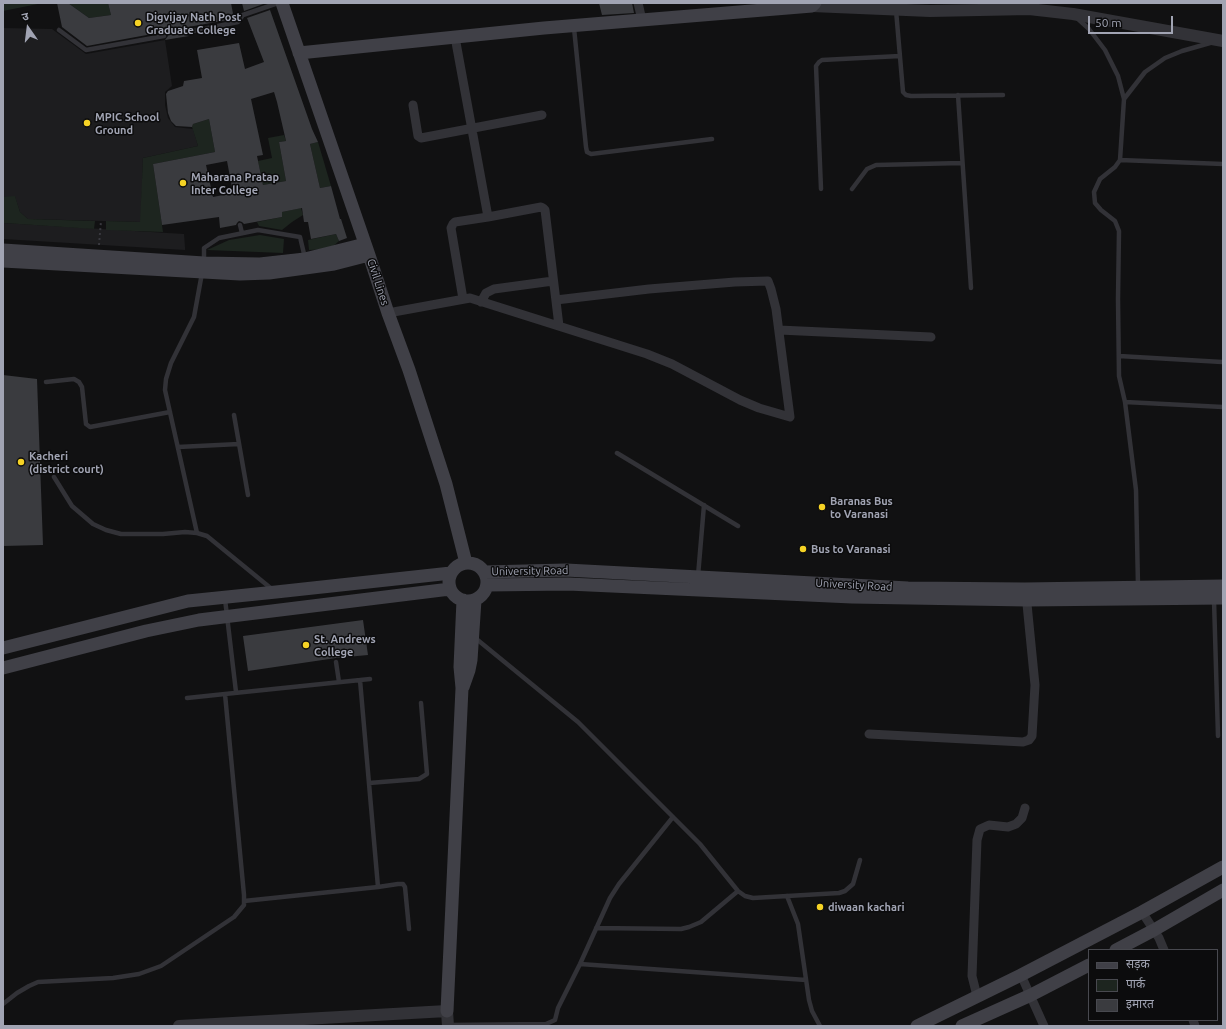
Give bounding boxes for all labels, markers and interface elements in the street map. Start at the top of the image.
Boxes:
north arrow [8,8,48,48]
scale bar [1090,8,1175,34]
text: उ [21,10,30,23]
place label: Digvijay Nath Post Graduate College [146,10,241,36]
text: 50 m [1095,16,1122,29]
marker: Digvijay Nath Post Graduate College [133,18,143,28]
place label: MPIC School Ground [95,110,159,136]
marker: MPIC School Ground [82,118,92,128]
place label: Maharana Pratap Inter College [191,170,279,196]
marker: Maharana Pratap Inter College [178,178,188,188]
street label: Civil Lines [364,257,392,307]
place label: Kacheri (district court) [29,449,104,475]
marker: Kacheri (district court) [16,457,26,467]
place label: Baranas Bus to Varanasi [830,494,893,520]
marker: Baranas Bus to Varanasi [817,502,827,512]
place label: Bus to Varanasi [811,542,891,556]
marker: Bus to Varanasi [798,544,808,554]
street label: University Road [491,564,569,578]
street label: University Road [815,576,893,594]
place label: St. Andrews College [314,632,376,658]
marker: St. Andrews College [301,640,311,650]
place label: diwaan kachari [828,900,905,914]
marker: diwaan kachari [815,902,825,912]
legend [1088,949,1218,1021]
text: सड़क [1126,957,1150,970]
text: पार्क [1126,977,1145,990]
text: इमारत [1126,997,1154,1010]

